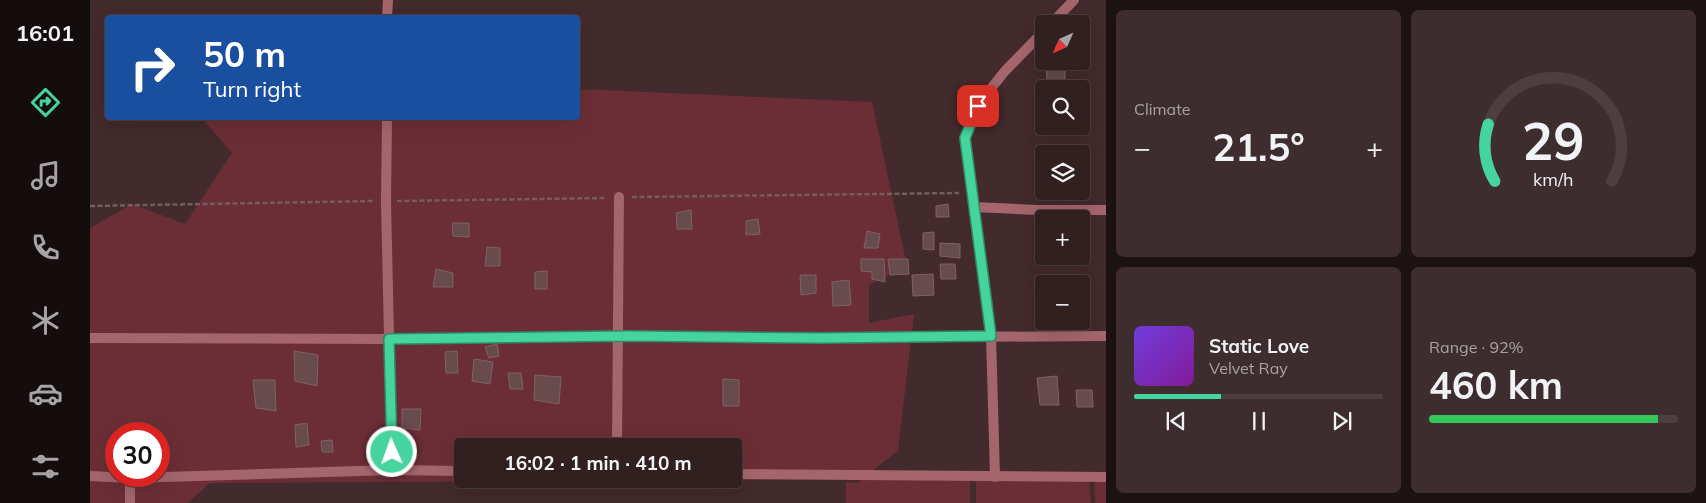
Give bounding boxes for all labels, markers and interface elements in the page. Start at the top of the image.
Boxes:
north arrow [1035,15,1090,70]
map controls [1035,15,1090,330]
text: 16:01 [16,19,74,47]
text: 50 m [203,32,286,76]
icon: right [120,35,185,100]
text: Turn right [203,75,301,103]
button: search [1035,80,1090,135]
icon: directions [28,85,63,120]
pin [957,85,999,127]
icon: arrive [964,92,992,120]
text: Climate [1134,99,1190,119]
text: 29 [1522,108,1585,173]
text: 21.5° [1212,123,1305,171]
text: − [1134,130,1151,165]
text: + [1366,130,1383,165]
button: layers [1035,145,1090,200]
icon: music [28,158,63,193]
text: km/h [1533,168,1574,190]
button: + [1035,210,1090,265]
icon: phone [28,230,63,265]
button: − [1035,275,1090,330]
icon: climate [28,303,63,338]
text: Static Love [1209,334,1309,358]
text: Range · 92% [1429,337,1524,357]
text: Velvet Ray [1209,358,1288,378]
text: 460 km [1429,361,1563,409]
icon: car [28,376,63,411]
icon: previous [1162,407,1190,435]
icon: pause [1245,407,1273,435]
icon: next [1328,407,1356,435]
speed limit sign: 30 [105,422,170,487]
position arrow [365,425,417,477]
icon: filters [28,449,63,484]
text: 16:02 · 1 min · 410 m [504,451,692,475]

